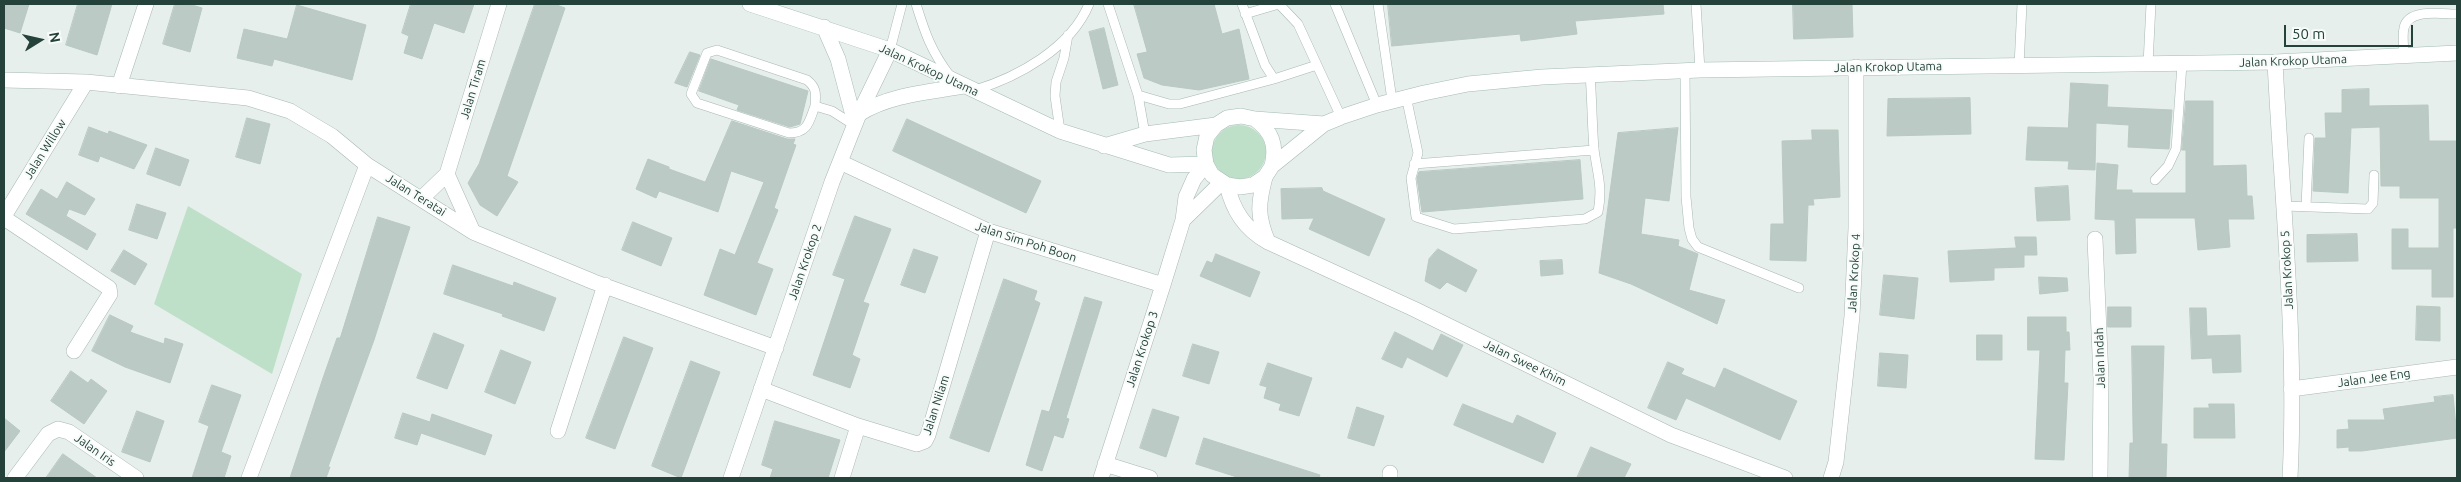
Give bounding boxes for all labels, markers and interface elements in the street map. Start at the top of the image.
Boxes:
north arrow [15,15,65,65]
scale bar [2286,15,2415,47]
text: 50 m [2292,25,2325,42]
text: N [46,31,64,44]
street label: Jalan Krokop Utama [877,41,981,99]
street label: Jalan Krokop Utama [2239,52,2347,70]
street label: Jalan Tiram [457,57,489,121]
street label: Jalan Krokop Utama [1834,59,1942,75]
street label: Jalan Willow [21,116,69,182]
street label: Jalan Teratai [383,171,449,219]
street label: Jalan Sim Poh Boon [974,219,1078,265]
street label: Jalan Krokop 2 [785,222,825,302]
street label: Jalan Krokop 5 [2278,230,2296,310]
street label: Jalan Krokop 4 [1845,233,1863,313]
street label: Jalan Krokop 3 [1123,309,1161,389]
street label: Jalan Indah [2092,327,2108,389]
street label: Jalan Swee Khim [1481,337,1569,389]
street label: Jalan Jee Eng [2337,366,2411,390]
street label: Jalan Nilam [920,373,952,437]
street label: Jalan Iris [72,431,118,469]

